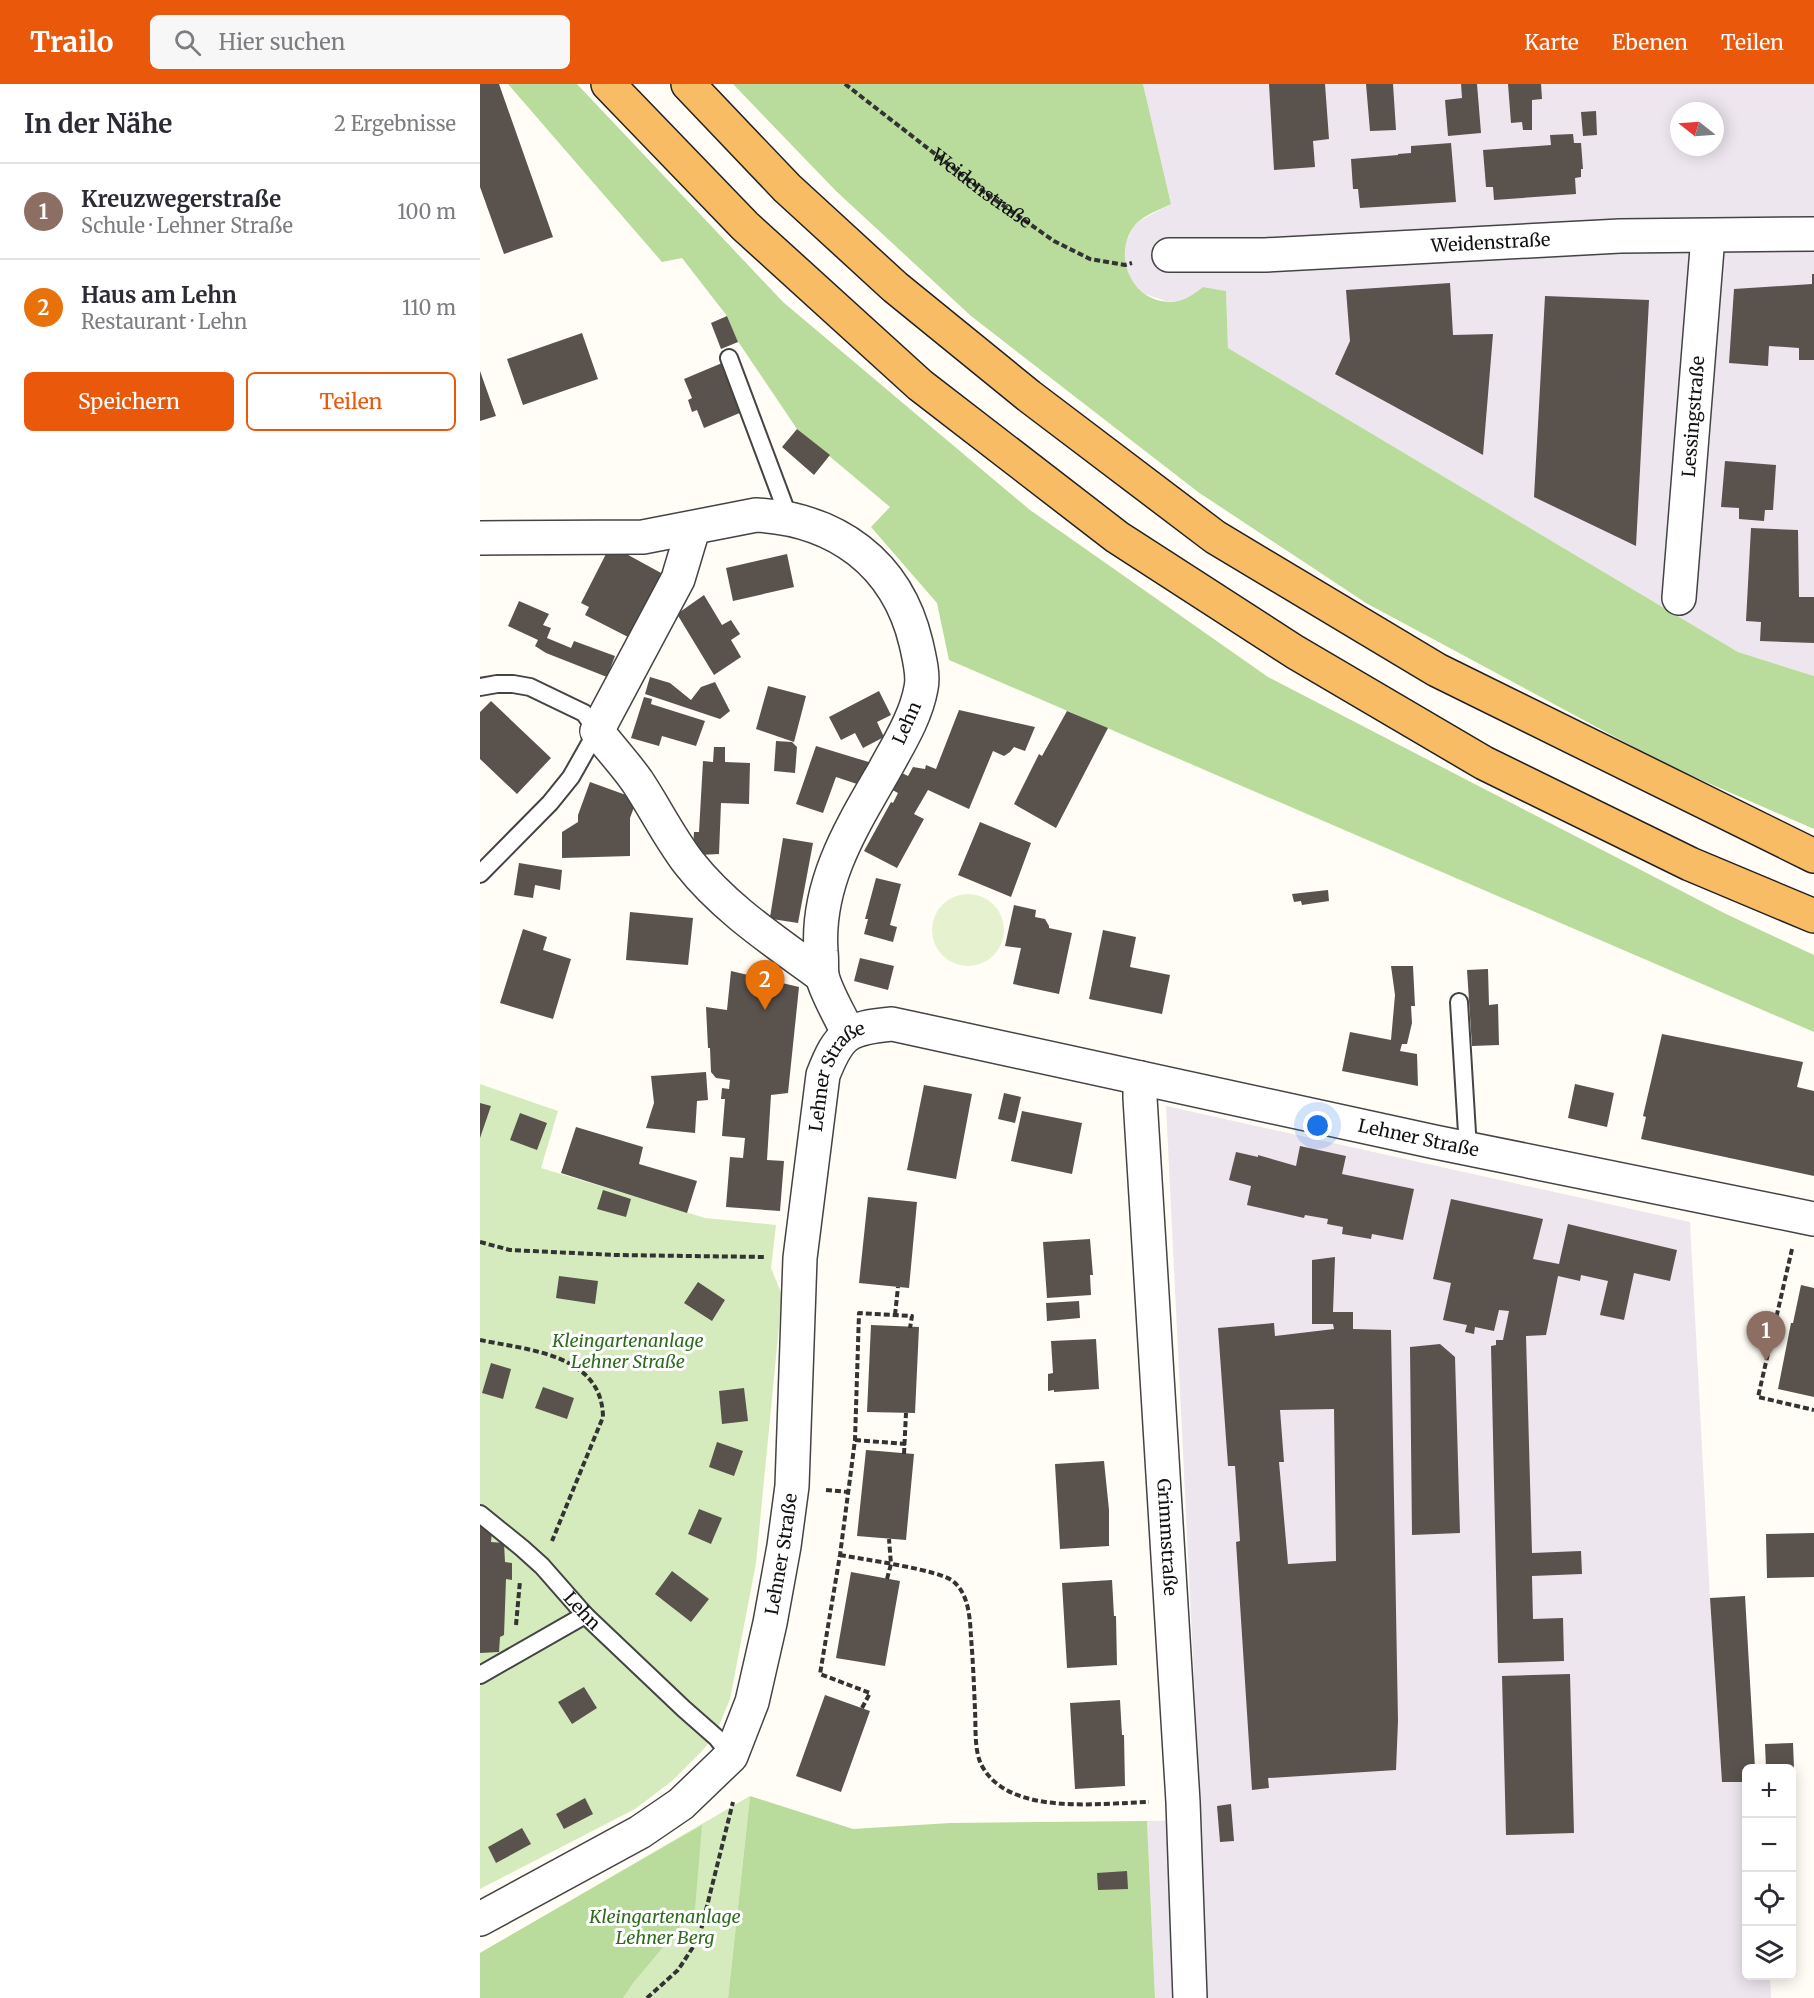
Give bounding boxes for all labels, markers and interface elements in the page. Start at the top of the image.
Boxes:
search box [150,15,570,69]
text: Trailo [30,24,114,60]
icon: search [171,26,204,59]
text: Hier suchen [219,28,345,56]
text: Karte [1524,29,1579,56]
text: Ebenen [1612,29,1688,56]
text: Teilen [1721,29,1784,56]
north arrow [1670,102,1724,156]
text: In der Nähe [24,107,172,140]
text: 2 Ergebnisse [334,111,456,136]
street label: Weidenstraße [926,143,1037,233]
text: Kreuzwegerstraße [81,185,281,213]
text: 1 [39,199,48,224]
text: 100 m [397,199,456,224]
text: Schule · Lehner Straße [81,213,293,238]
street label: Weidenstraße [1429,228,1551,257]
text: Haus am Lehn [81,281,237,309]
text: 2 [38,295,49,320]
text: 110 m [402,295,456,320]
text: Restaurant · Lehn [81,309,247,334]
street label: Lessingstraße [1677,355,1709,478]
button: Speichern [24,372,234,431]
button: Teilen [246,372,456,431]
street label: Lehn [887,698,926,748]
pin: 2 [746,960,784,1010]
street label: Lehner Straße [804,1016,868,1133]
your location [1303,1111,1332,1140]
street label: Lehner Straße [1356,1114,1481,1162]
pin: 1 [1746,1312,1786,1361]
park label: Kleingartenanlage Lehner Straße [551,1329,704,1373]
street label: Grimmstraße [1152,1478,1182,1596]
street label: Lehner Straße [760,1492,802,1617]
street label: Lehn [559,1587,606,1635]
map controls [1742,1764,1796,1980]
button: + [1742,1764,1796,1818]
button: − [1742,1818,1796,1872]
button: locate [1742,1872,1796,1926]
park label: Kleingartenanlage Lehner Berg [588,1905,741,1949]
button: layers [1742,1926,1796,1980]

